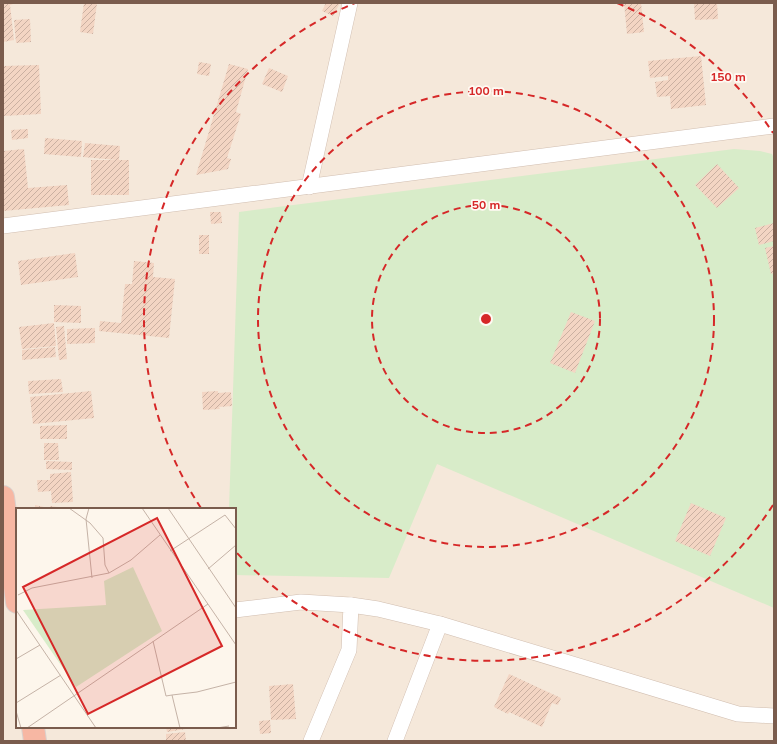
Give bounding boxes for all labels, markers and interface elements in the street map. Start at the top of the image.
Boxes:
text: 150 m [710,69,746,84]
text: 100 m [468,83,504,98]
text: 50 m [472,197,500,212]
centre of rings [479,312,493,326]
inset map [16,508,236,728]

